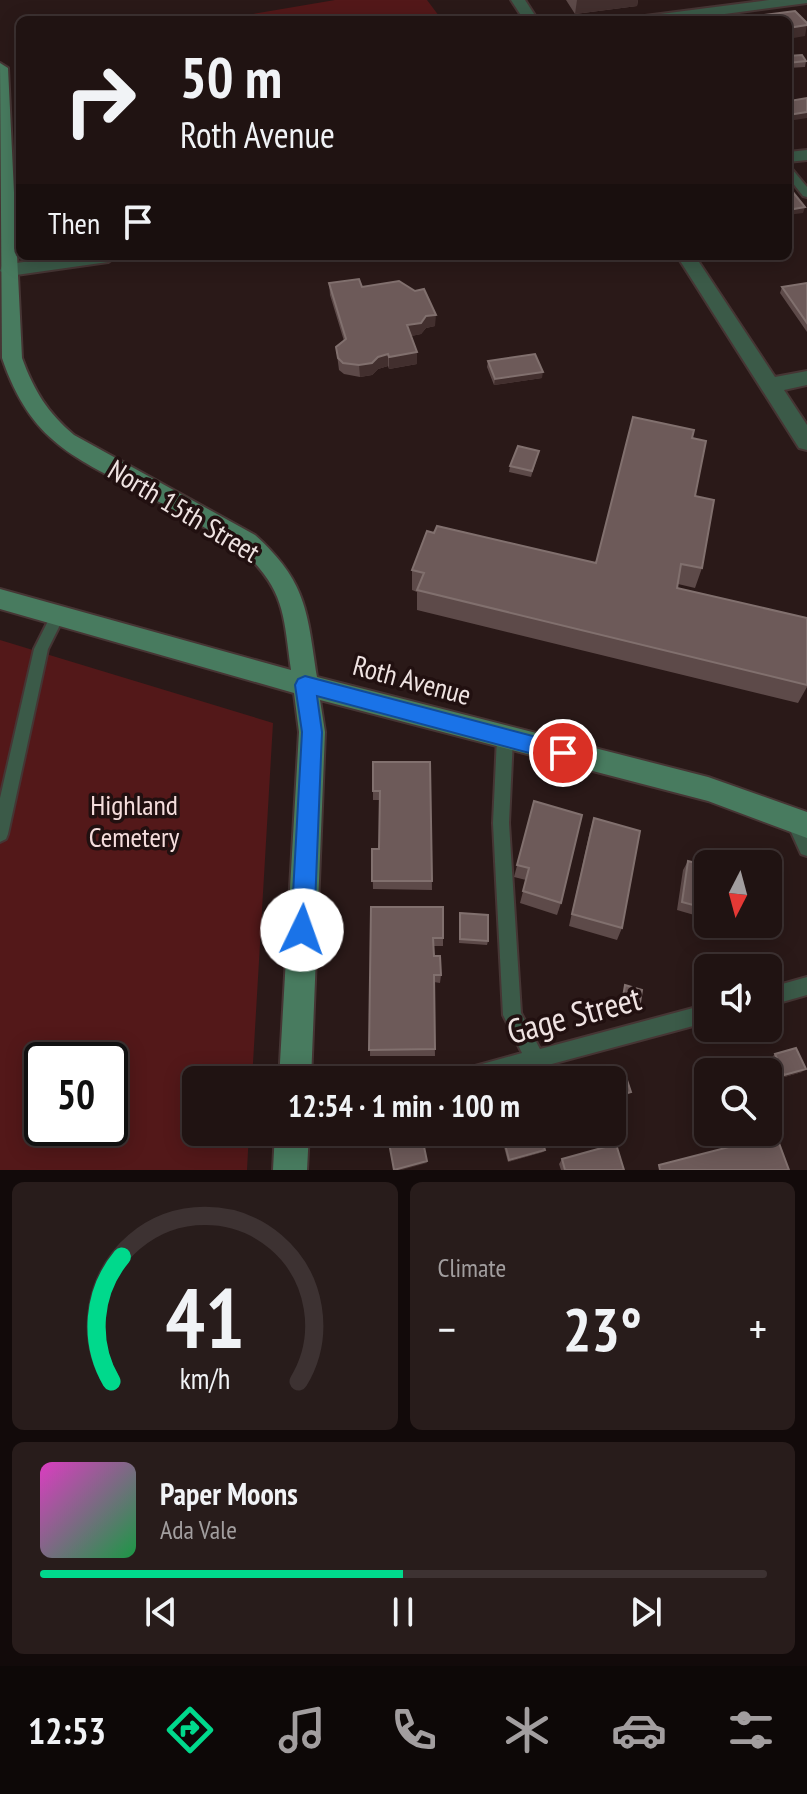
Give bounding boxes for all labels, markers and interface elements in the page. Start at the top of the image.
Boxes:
text: 50 m [180,41,282,113]
icon: right [48,48,152,152]
text: Roth Avenue [180,111,335,158]
icon: arrive [116,200,160,244]
text: Then [48,203,100,242]
street label: North 15th Street [102,451,267,571]
street label: Roth Avenue [349,646,475,713]
pin [529,719,597,787]
icon: arrive [541,731,585,775]
park label: Highland Cemetery [89,786,180,855]
north arrow [694,850,782,938]
map controls [694,850,782,1146]
position arrow [260,888,344,972]
button: sound [694,954,782,1042]
street label: Gage Street [502,975,646,1053]
speed limit sign: 50 [24,1042,128,1146]
button: search [694,1058,782,1146]
text: 12:54 · 1 min · 100 m [288,1086,520,1125]
text: Climate [438,1251,506,1284]
text: 41 [165,1263,245,1371]
text: 23° [563,1290,642,1368]
text: − [438,1300,456,1357]
text: + [749,1300,767,1357]
text: km/h [179,1360,230,1397]
text: Paper Moons [160,1474,298,1513]
text: Ada Vale [160,1513,237,1546]
icon: previous [139,1590,183,1634]
icon: pause [381,1590,425,1634]
icon: next [624,1590,668,1634]
icon: directions [162,1702,218,1758]
icon: music [274,1702,330,1758]
icon: phone [386,1702,442,1758]
icon: climate [499,1702,555,1758]
icon: car [611,1702,667,1758]
icon: filters [723,1702,779,1758]
text: 12:53 [28,1707,106,1754]

